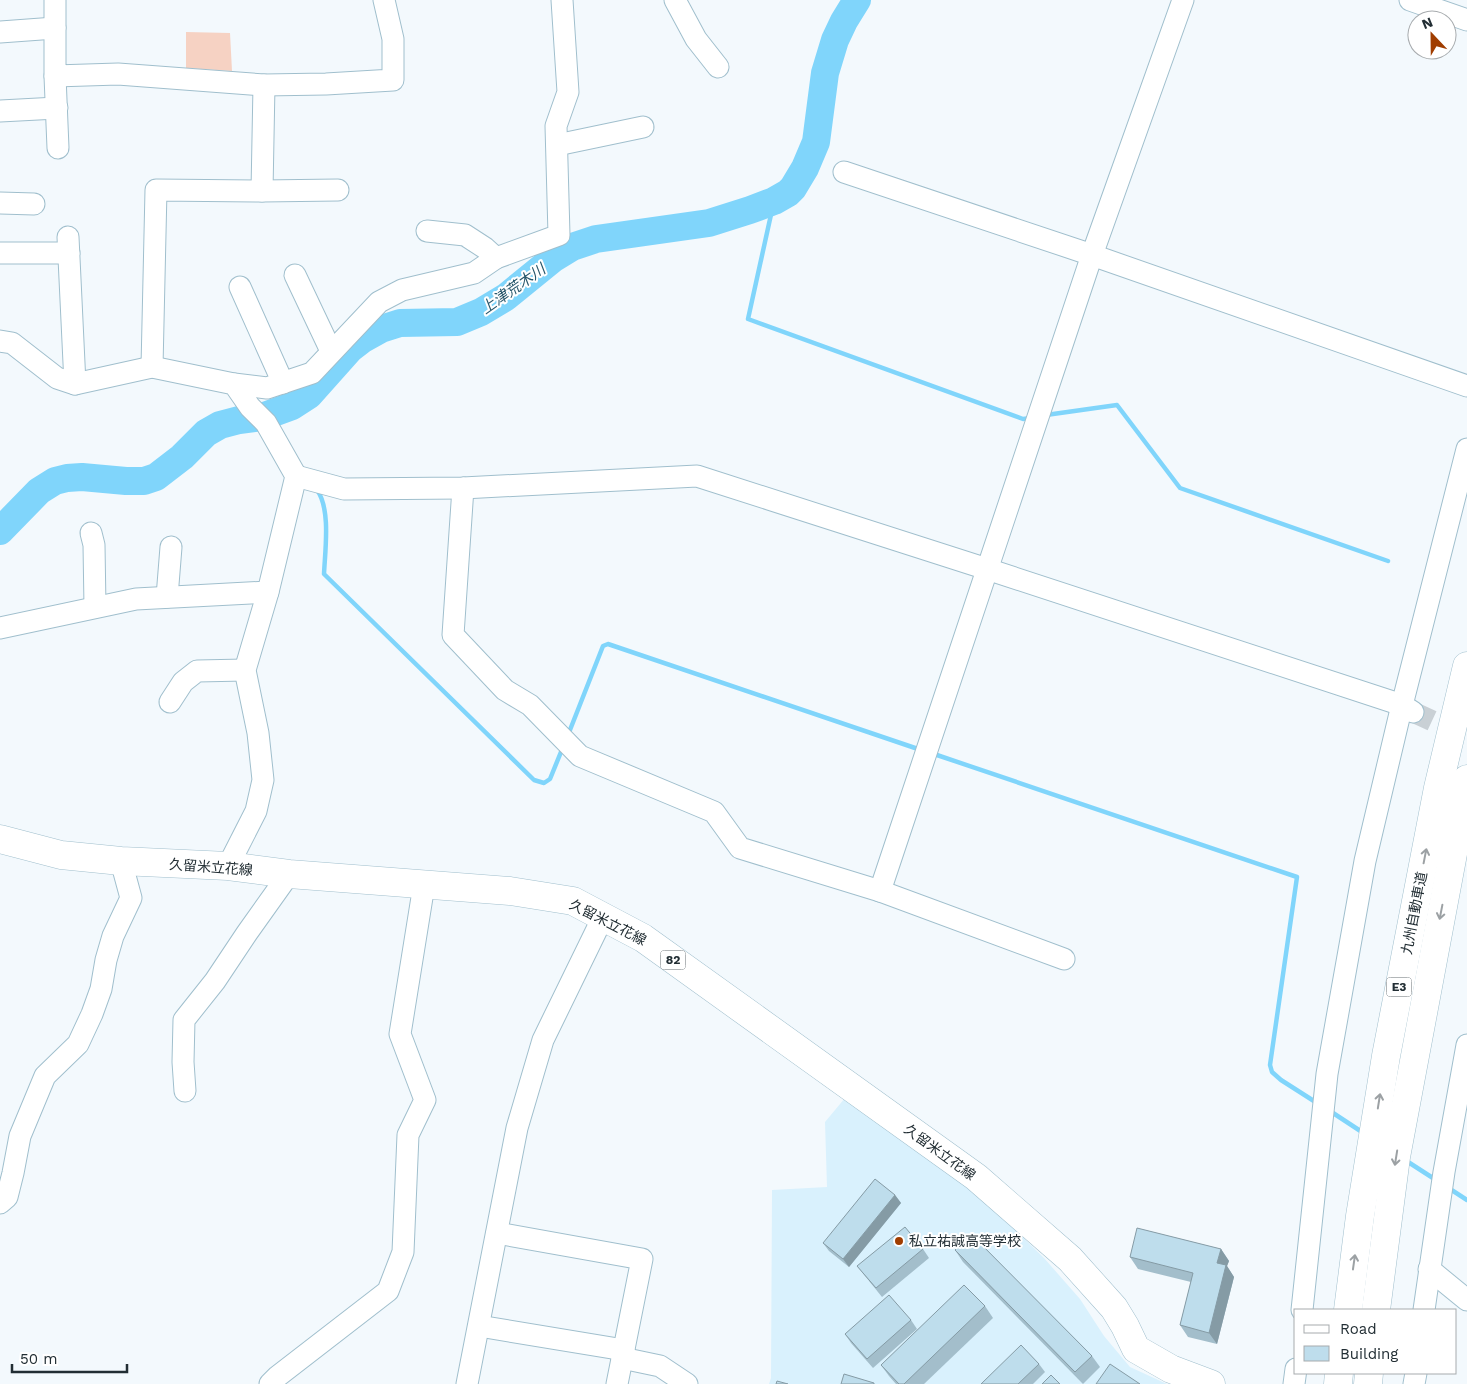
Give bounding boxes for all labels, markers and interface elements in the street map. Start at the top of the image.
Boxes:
north arrow [1407,10,1457,60]
text: N [1419,14,1435,32]
water label: 上津荒木川 [477,259,551,318]
one-way arrow [1421,848,1430,864]
street label: 久留米立花線 [169,856,253,878]
street label: 九州自動車道 [1398,870,1430,956]
street label: 久留米立花線 [567,896,649,948]
one-way arrow [1436,904,1446,920]
road number: 82 [660,950,686,970]
road number: E3 [1386,978,1412,996]
one-way arrow [1374,1094,1384,1110]
street label: 久留米立花線 [901,1121,979,1183]
one-way arrow [1391,1150,1401,1166]
place label: 私立祐誠高等学校 [909,1233,1021,1249]
marker: 私立祐誠高等学校 [893,1235,905,1247]
one-way arrow [1349,1254,1359,1270]
legend [1294,1309,1457,1374]
text: Road [1340,1320,1377,1338]
scale bar [12,1342,128,1374]
text: Building [1340,1345,1398,1363]
text: 50 m [20,1350,57,1368]

